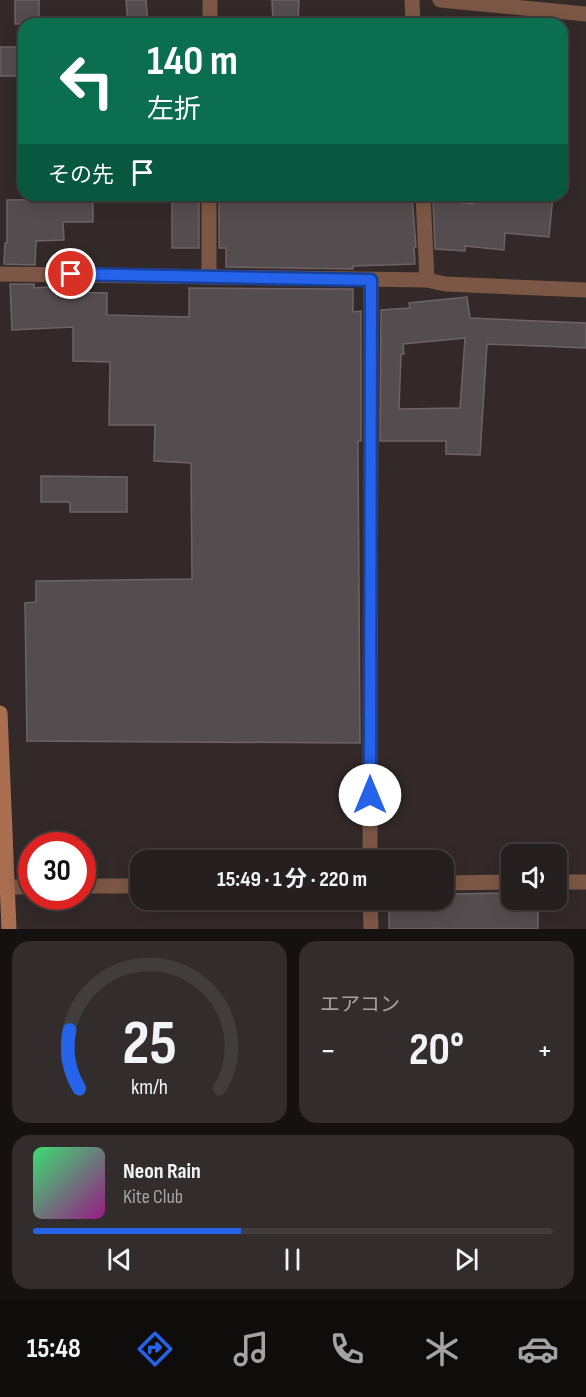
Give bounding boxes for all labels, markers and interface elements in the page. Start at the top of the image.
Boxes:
text: 140 m [147,36,238,87]
icon: left [48,42,126,120]
text: 左折 [147,94,201,126]
icon: arrive [126,156,159,189]
text: その先 [48,162,114,189]
pin [45,248,96,299]
icon: arrive [54,257,87,290]
position arrow [338,763,402,827]
speed limit sign: 30 [18,832,96,910]
map controls [501,844,567,910]
button: sound [501,844,567,910]
text: 15:49 · 1 分 · 220 m [217,866,367,893]
text: エアコン [320,993,400,1017]
text: 25 [122,1007,177,1082]
text: 20° [409,1023,464,1078]
text: − [320,1031,336,1071]
text: + [537,1031,553,1071]
text: km/h [131,1075,168,1100]
text: Neon Rain [123,1158,201,1185]
text: Kite Club [123,1185,183,1209]
icon: previous [103,1243,136,1276]
icon: pause [276,1243,309,1276]
icon: next [450,1243,483,1276]
icon: directions [134,1328,176,1370]
icon: music [230,1328,272,1370]
icon: phone [326,1328,368,1370]
icon: climate [421,1328,463,1370]
icon: car [517,1328,559,1370]
text: 15:48 [27,1333,81,1365]

